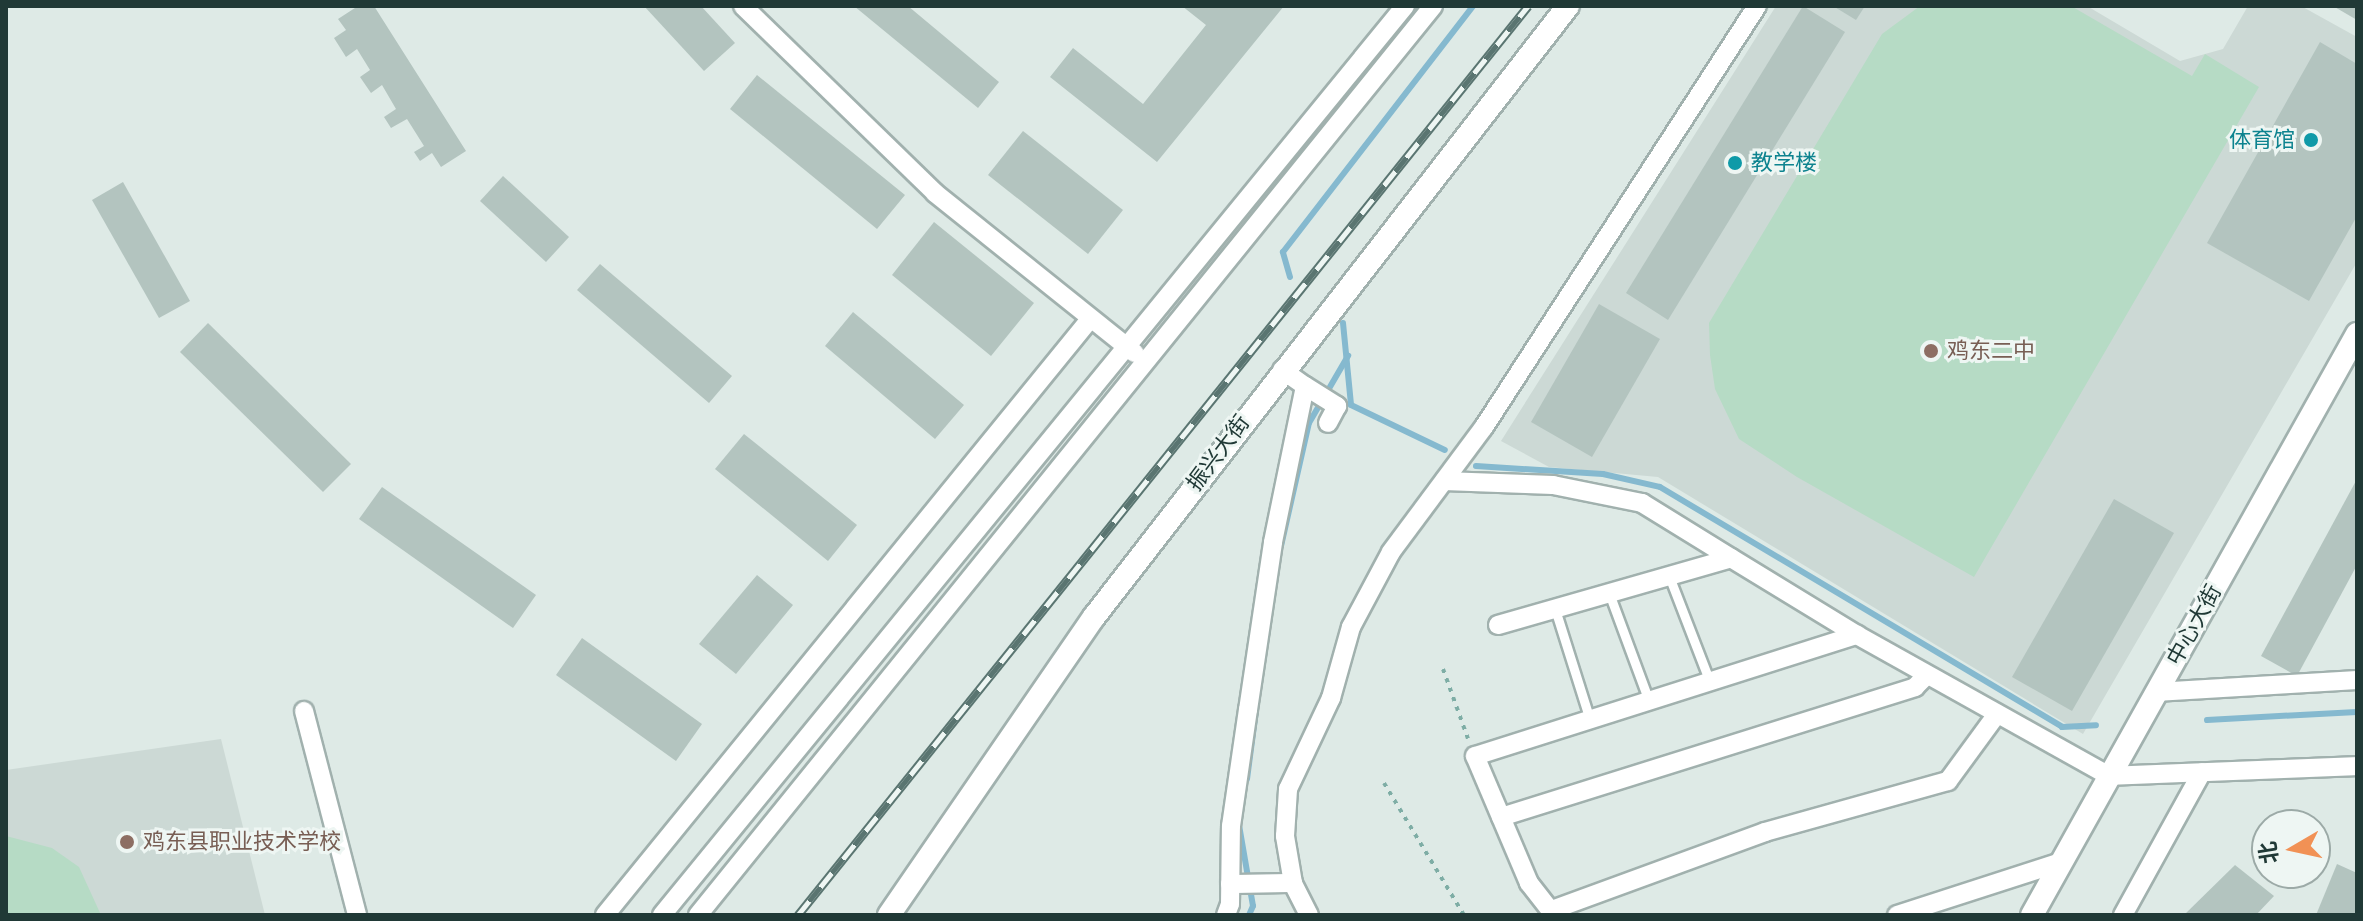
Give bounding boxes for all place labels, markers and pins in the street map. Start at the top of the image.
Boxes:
place label: 体育馆 [2229,127,2295,153]
marker: 体育馆 [2302,131,2320,149]
place label: 教学楼 [1751,150,1817,176]
marker: 教学楼 [1726,154,1744,172]
place label: 鸡东二中 [1947,338,2035,364]
marker: 鸡东二中 [1922,342,1940,360]
place label: 鸡东县职业技术学校 [143,829,341,855]
marker: 鸡东县职业技术学校 [118,833,136,851]

